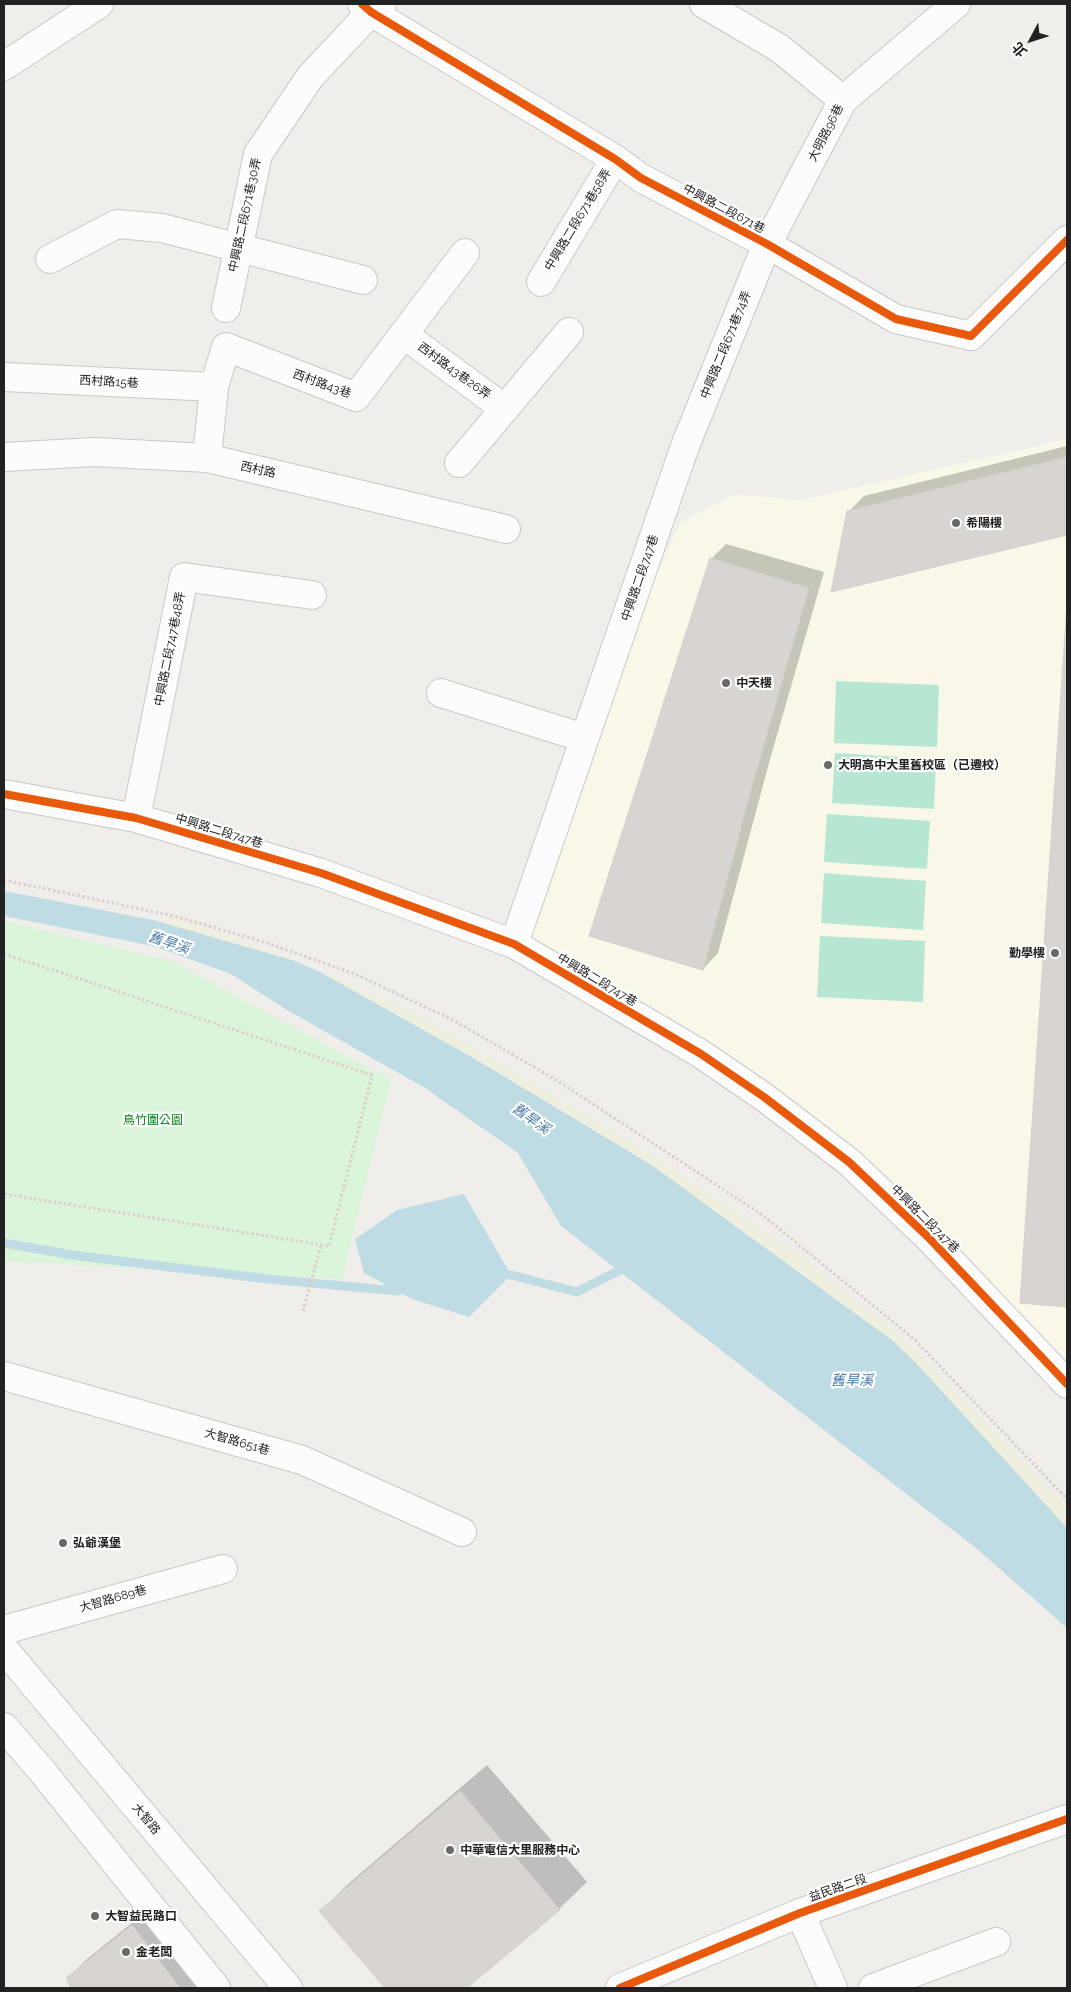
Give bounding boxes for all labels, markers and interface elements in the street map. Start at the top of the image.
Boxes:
north arrow [1006,15,1056,65]
text: 北 [1009,39,1030,60]
street label: 大明路96巷 [805,102,847,164]
street label: 中興路二段671巷30弄 [226,157,264,273]
street label: 中興路二段671巷58弄 [542,166,614,274]
street label: 中興路二段671巷 [681,181,767,237]
street label: 中興路二段671巷74弄 [698,289,754,401]
street label: 西村路43巷26弄 [415,340,493,402]
street label: 西村路43巷 [291,367,353,401]
street label: 西村路15巷 [79,373,139,391]
street label: 西村路 [239,459,277,481]
place label: 希陽樓 [966,516,1002,530]
marker: 希陽樓 [950,517,962,529]
street label: 中興路二段747巷 [618,533,662,623]
street label: 中興路二段747巷48弄 [152,591,188,707]
place label: 中天樓 [736,676,772,690]
marker: 中天樓 [720,677,732,689]
place label: 大明高中大里舊校區（已遷校） [838,758,1006,772]
marker: 大明高中大里舊校區（已遷校） [822,759,834,771]
street label: 中興路二段747巷 [174,811,264,851]
water label: 舊旱溪 [146,928,192,958]
place label: 勤學樓 [1009,946,1045,960]
marker: 勤學樓 [1049,947,1061,959]
street label: 中興路二段747巷 [554,950,640,1010]
water label: 舊旱溪 [509,1100,553,1138]
park label: 鳥竹圍公園 [123,1113,183,1127]
street label: 中興路二段747巷 [888,1182,962,1256]
water label: 舊旱溪 [831,1373,873,1389]
street label: 大智路651巷 [203,1426,271,1458]
place label: 弘爺漢堡 [73,1536,121,1550]
marker: 弘爺漢堡 [57,1537,69,1549]
street label: 大智路689巷 [78,1583,148,1615]
street label: 大智路 [129,1801,163,1837]
place label: 中華電信大里服務中心 [460,1843,580,1857]
marker: 中華電信大里服務中心 [444,1844,456,1856]
street label: 益民路二段 [807,1871,869,1905]
place label: 大智益民路口 [105,1909,177,1923]
marker: 大智益民路口 [89,1910,101,1922]
place label: 金老闆 [136,1945,172,1959]
marker: 金老闆 [120,1946,132,1958]

